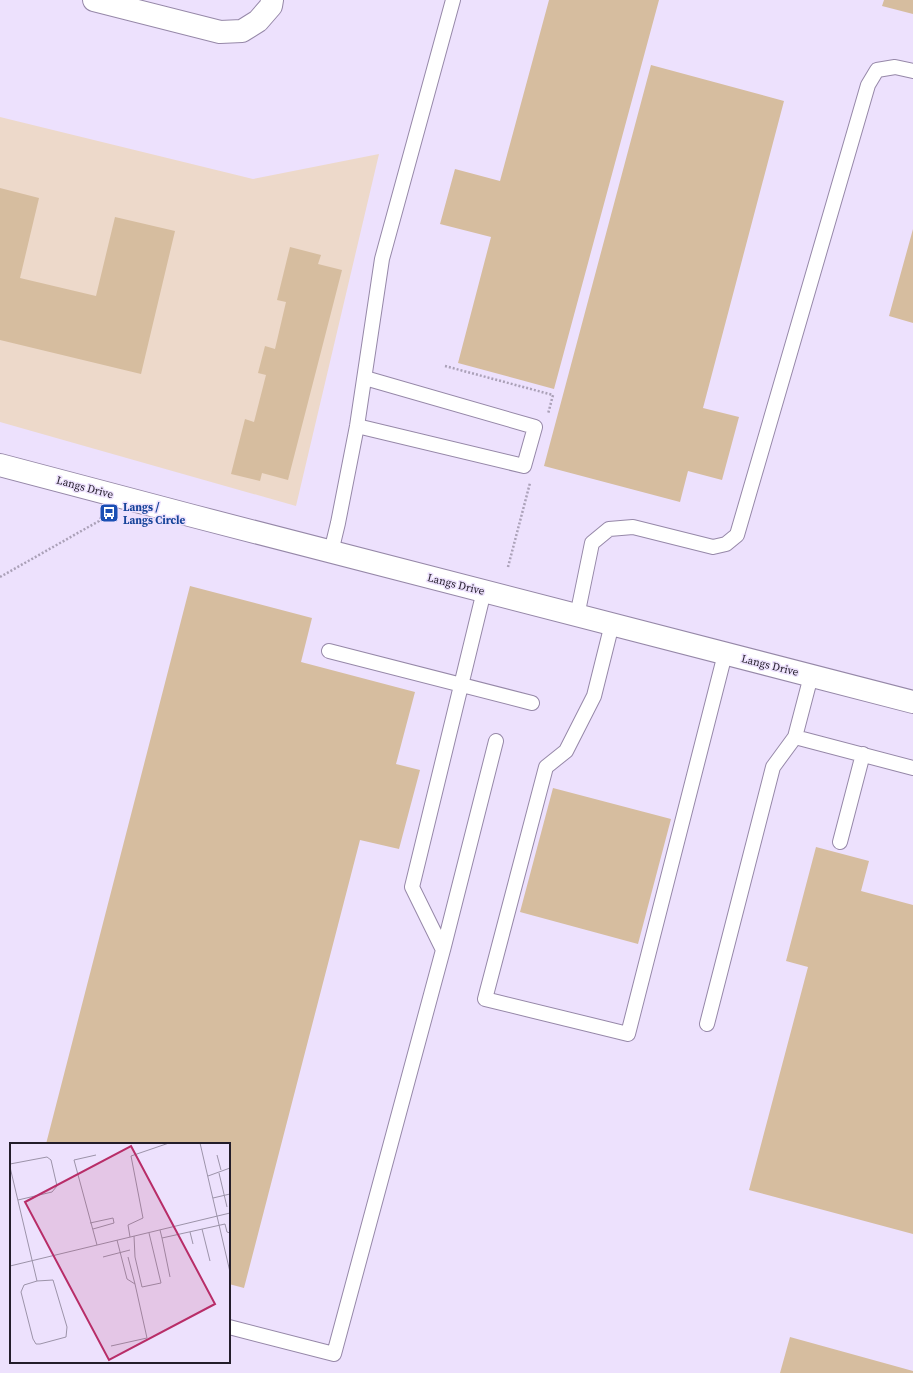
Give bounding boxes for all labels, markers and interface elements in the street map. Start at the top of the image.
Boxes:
street label: Langs Drive [55,473,115,502]
place label: Langs / Langs Circle [123,500,185,528]
bus stop icon: Langs / Langs Circle [98,502,120,524]
street label: Langs Drive [426,570,486,599]
street label: Langs Drive [740,651,800,680]
inset map [10,1143,230,1363]

